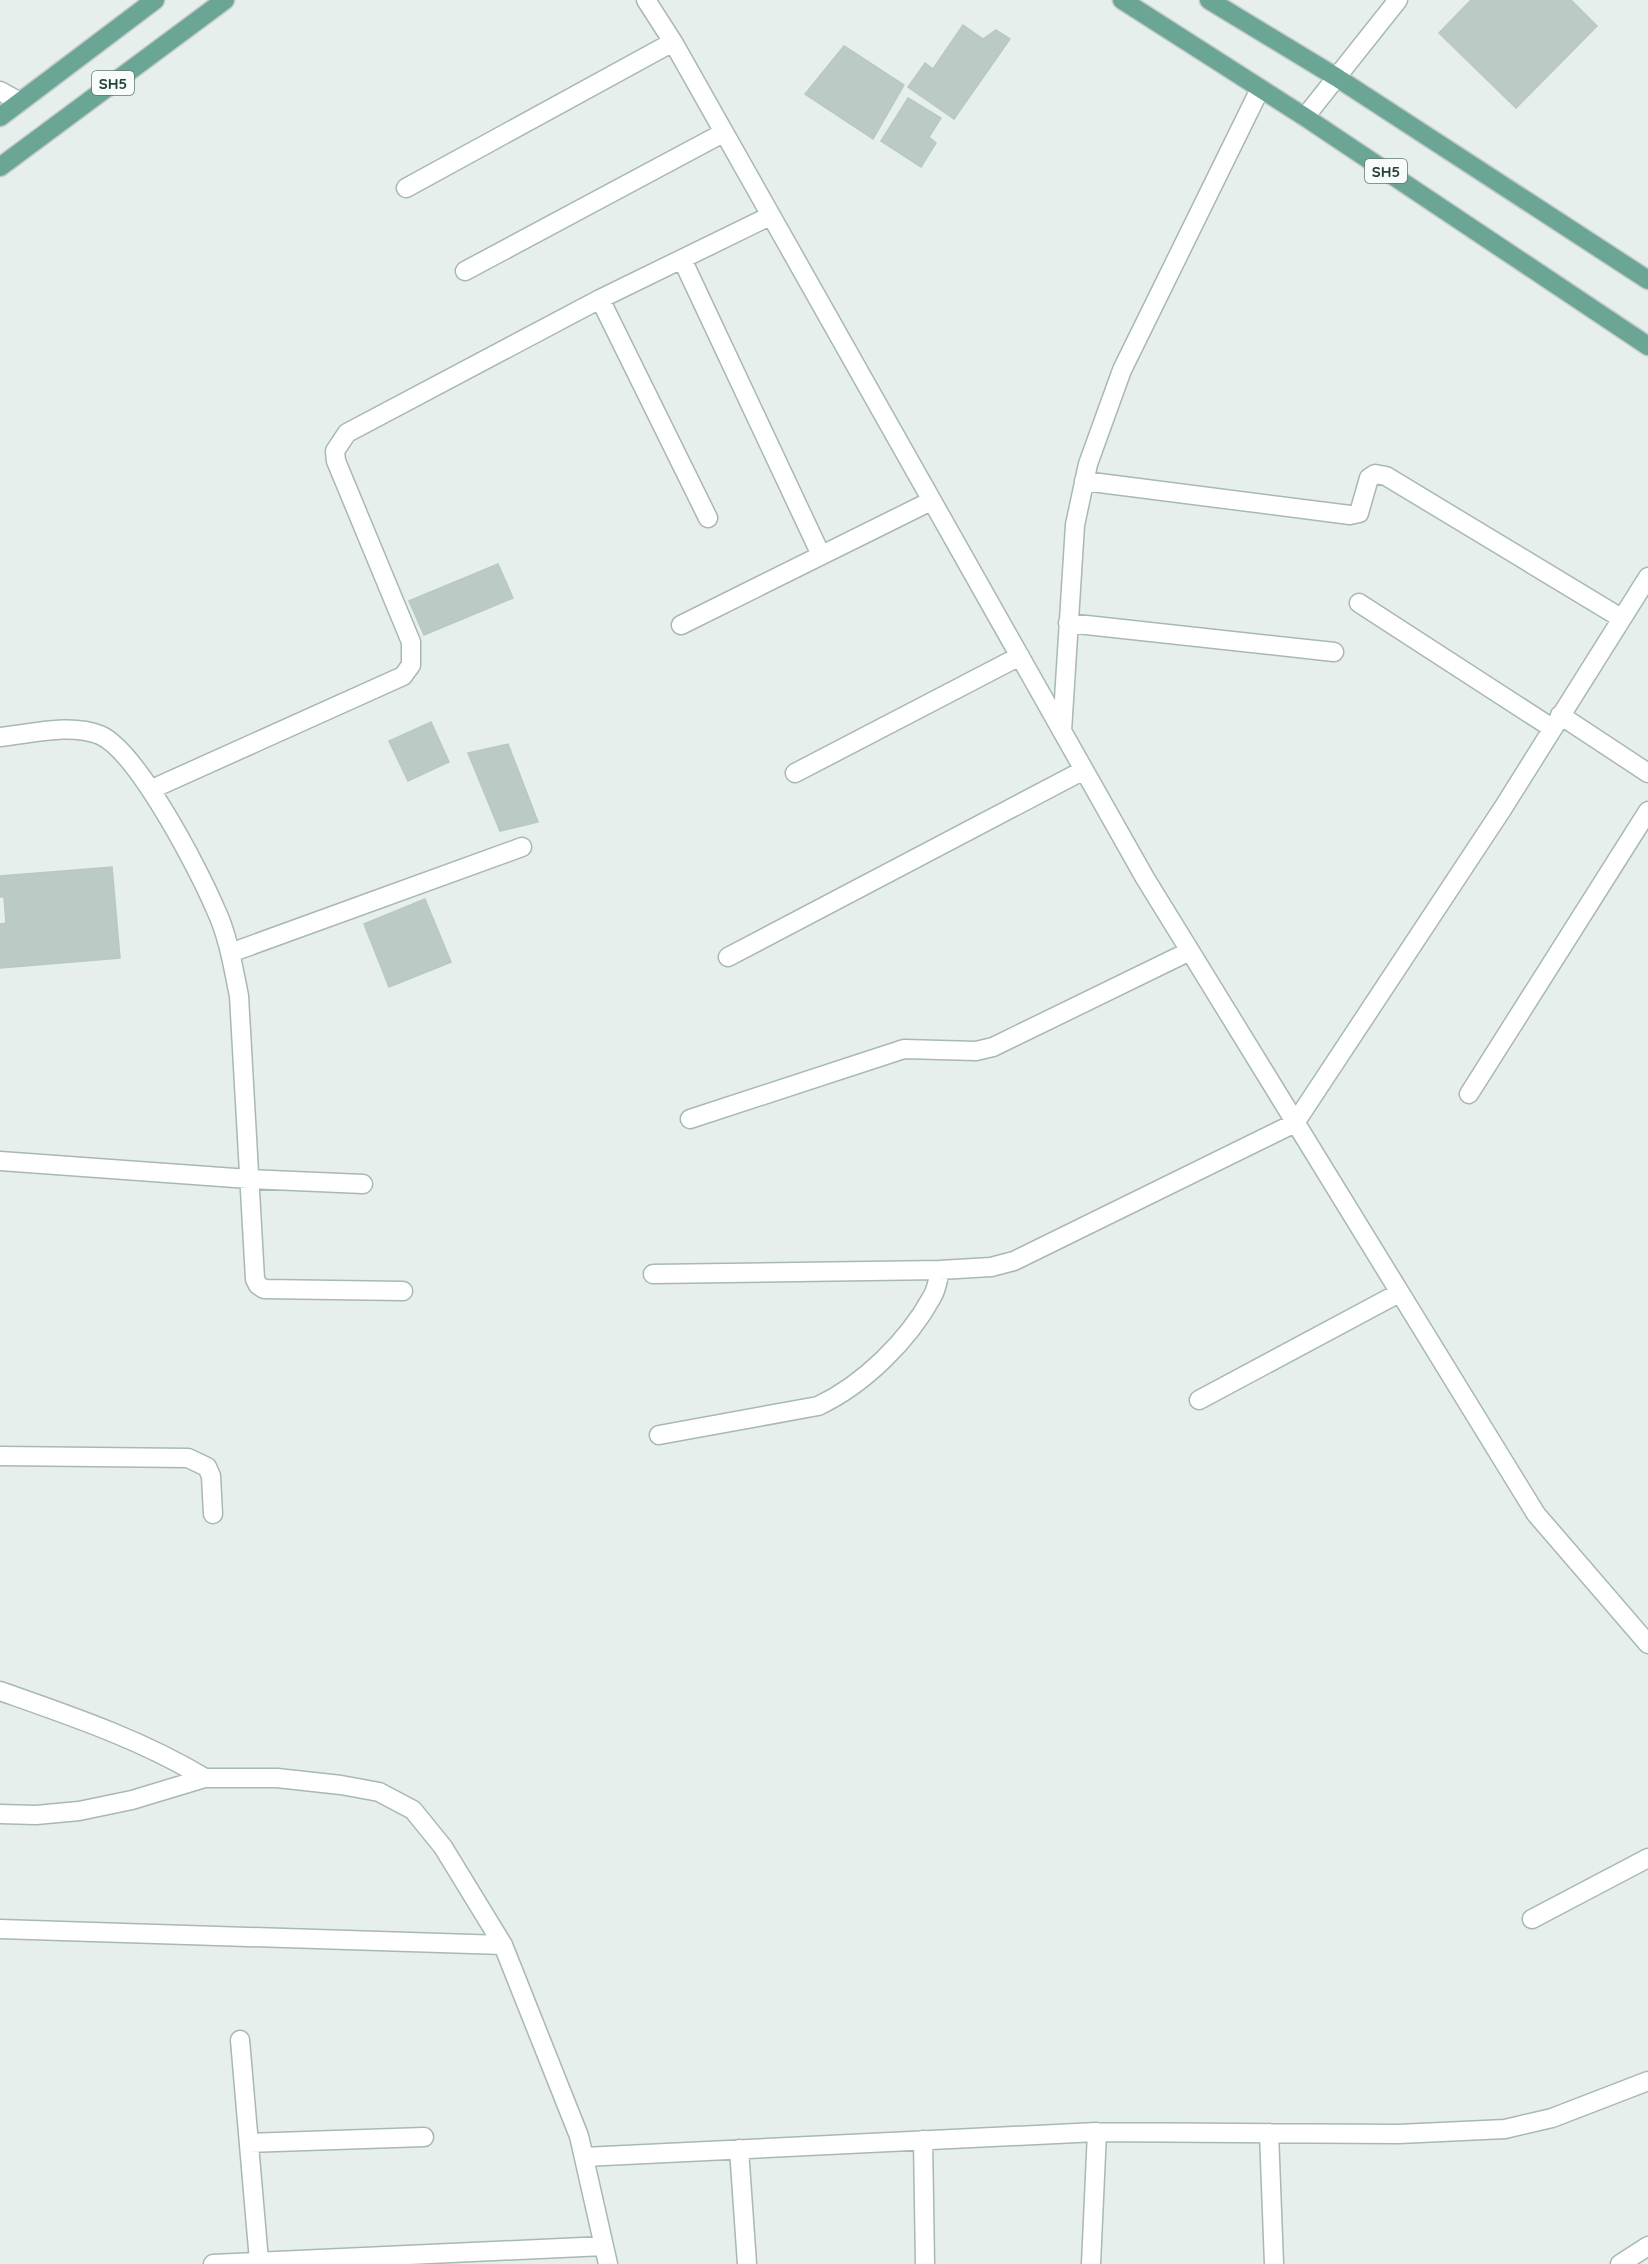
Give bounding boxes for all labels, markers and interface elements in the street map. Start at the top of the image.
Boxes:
road number: SH5 [92,71,134,95]
road number: SH5 [1365,159,1407,183]

